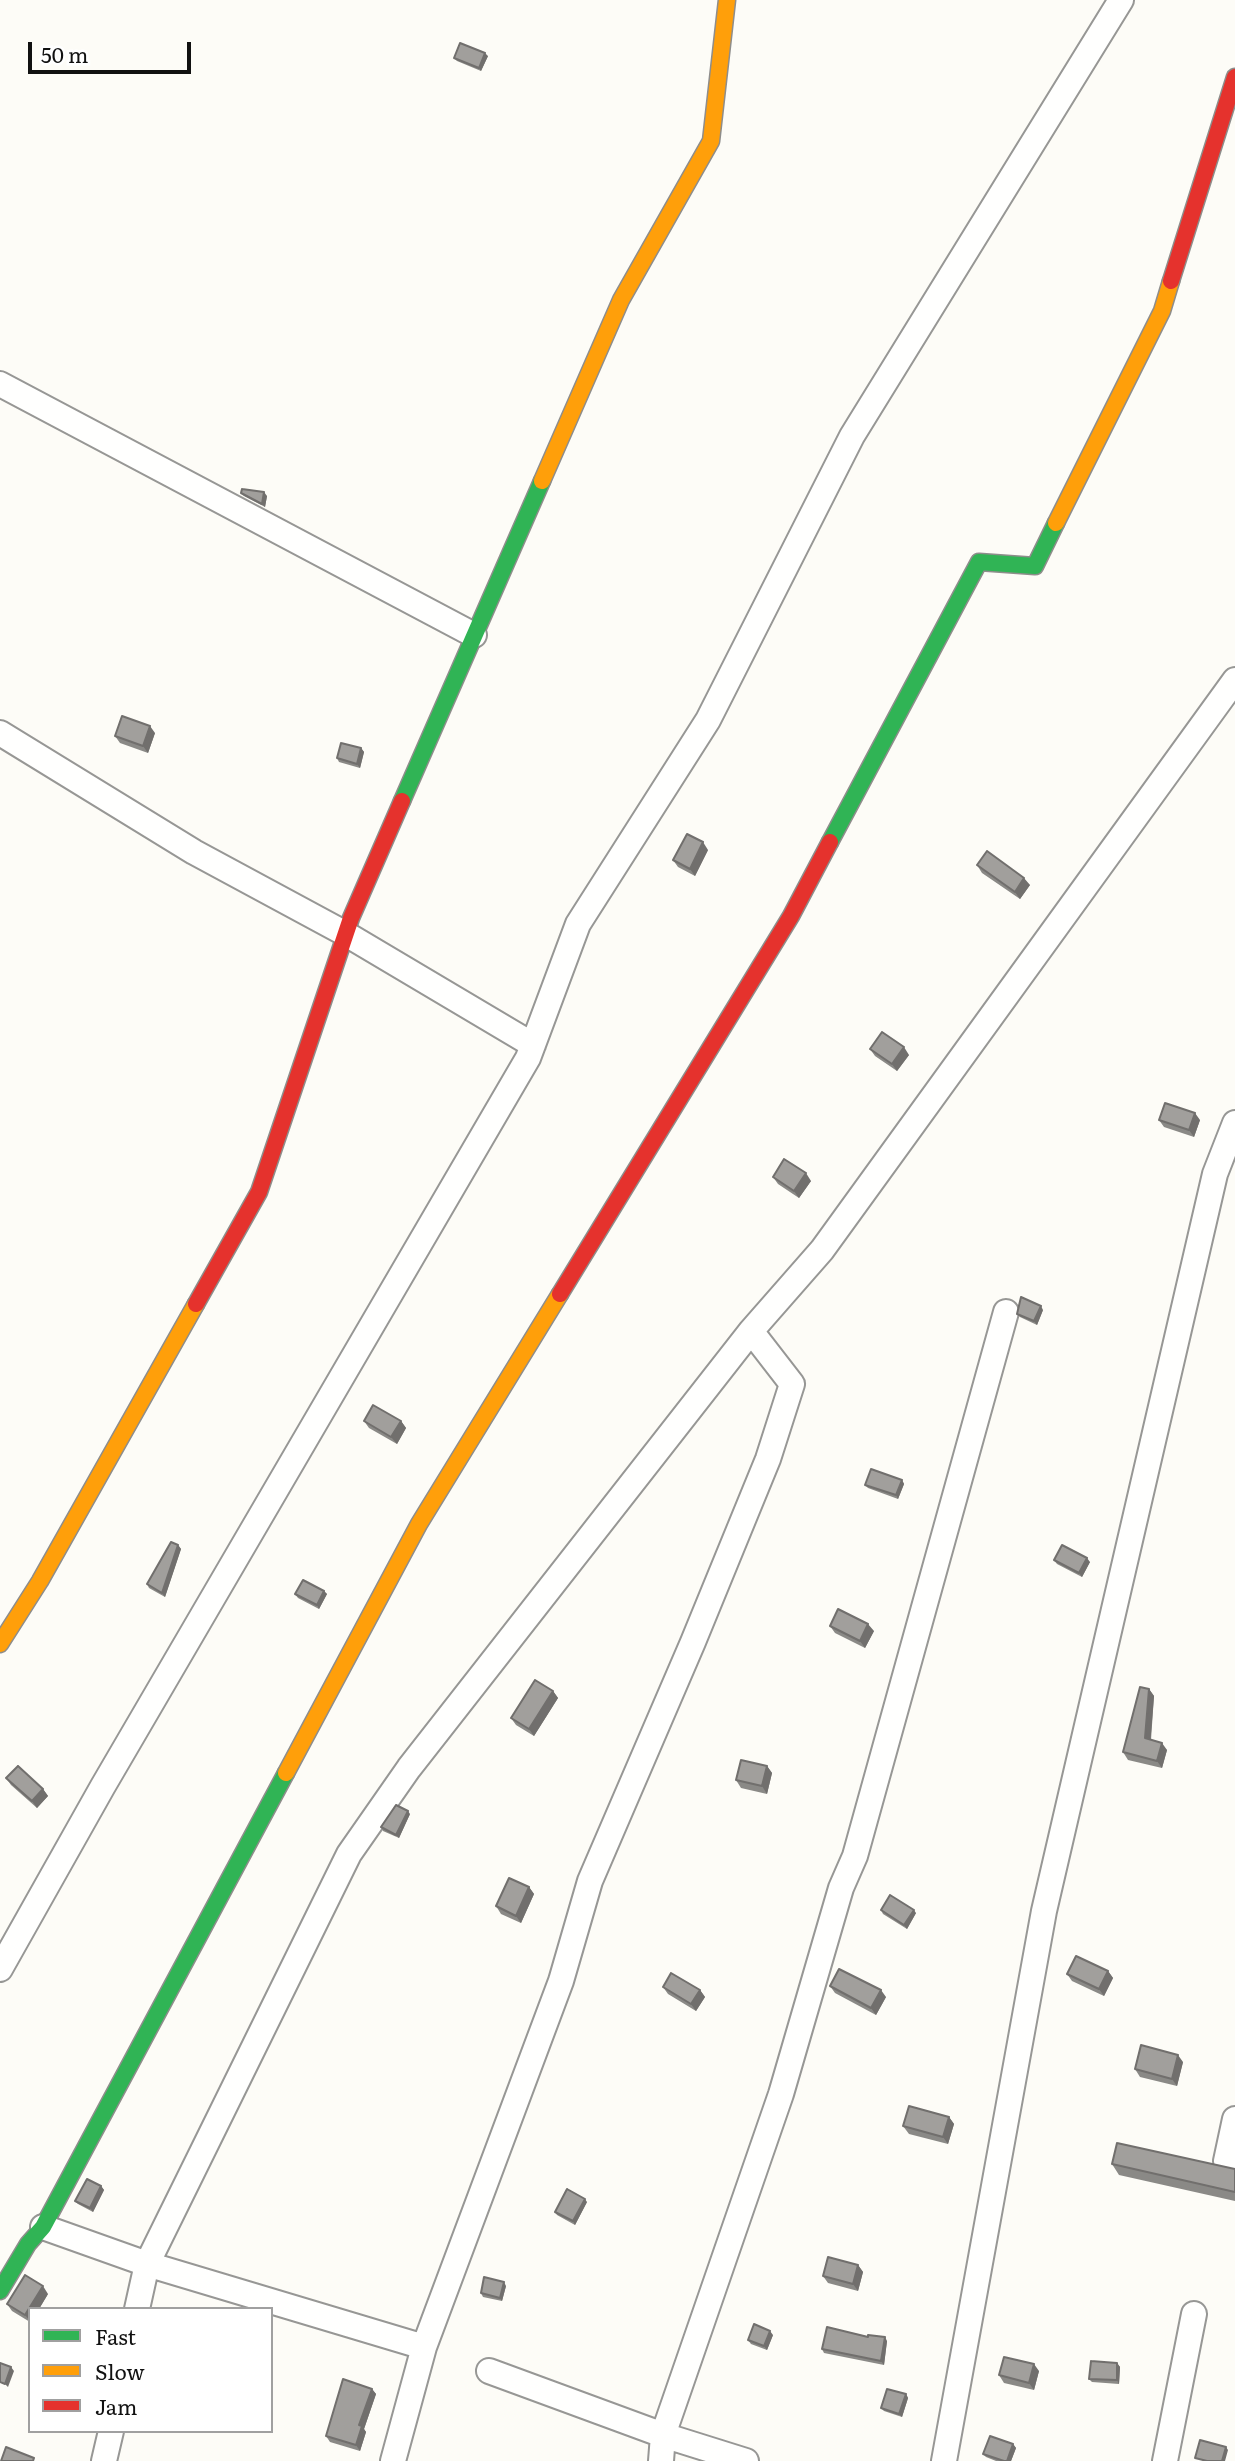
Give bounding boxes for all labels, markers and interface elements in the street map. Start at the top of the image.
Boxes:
scale bar [32,28,194,72]
text: 50 m [41,38,88,69]
legend [28,2307,273,2433]
text: Fast [95,2320,136,2351]
text: Slow [95,2355,145,2386]
text: Jam [95,2390,137,2421]

